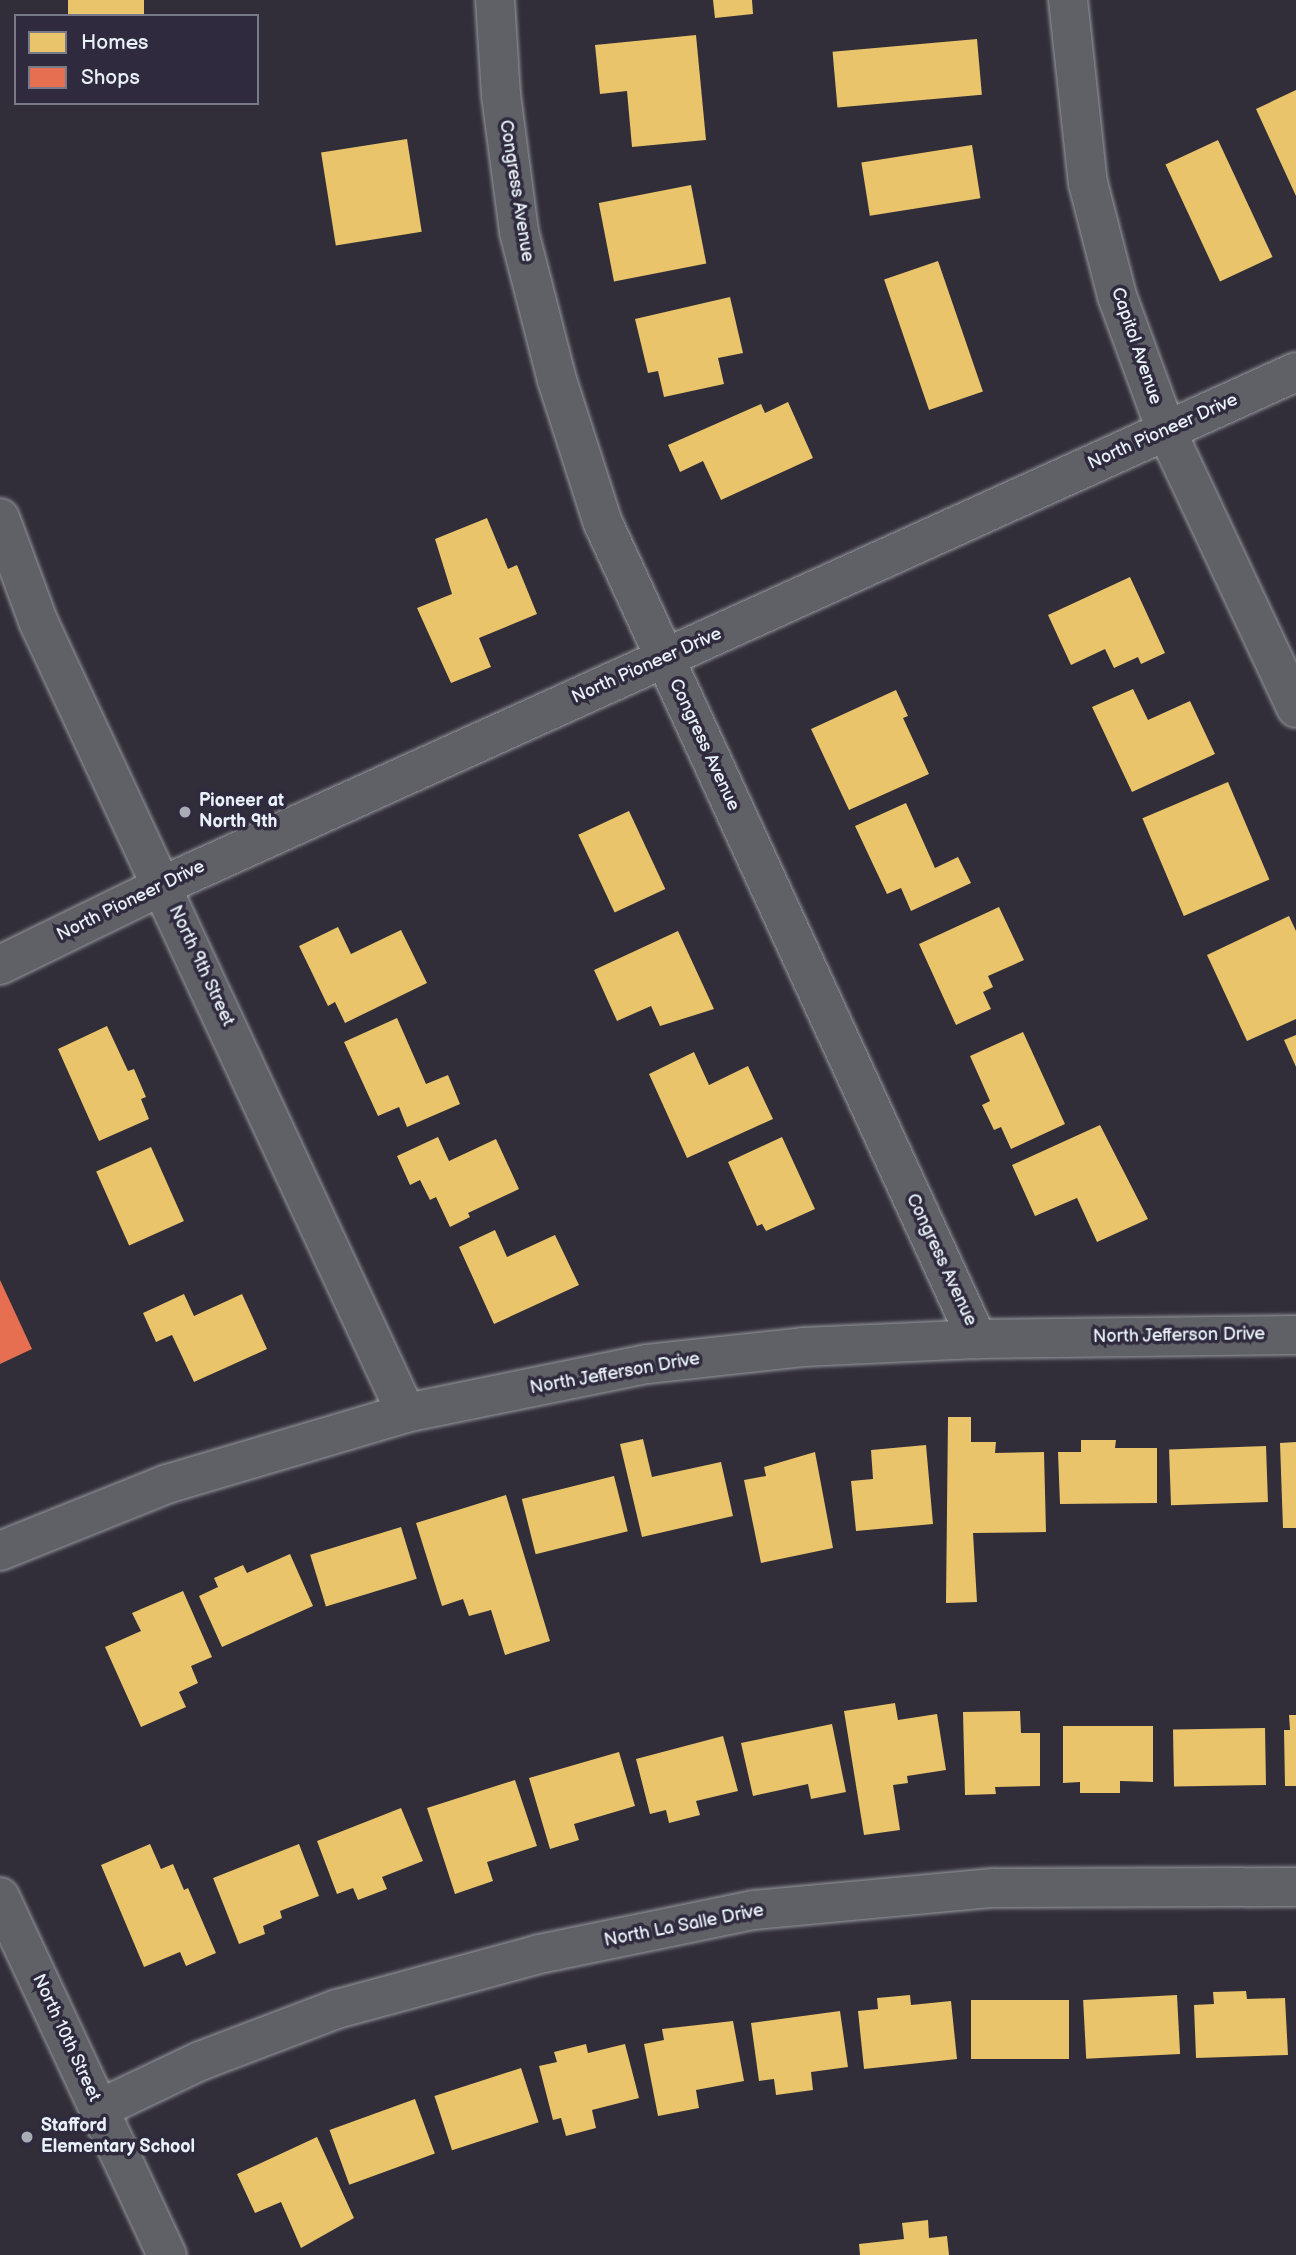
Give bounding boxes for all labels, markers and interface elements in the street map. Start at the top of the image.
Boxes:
legend [14,14,259,105]
text: Homes [81,30,149,55]
text: Shops [81,65,140,90]
street label: Congress Avenue [494,118,538,264]
street label: Capitol Avenue [1106,285,1166,407]
street label: North Pioneer Drive [1085,389,1241,475]
street label: North Pioneer Drive [569,623,725,709]
street label: Congress Avenue [664,675,744,815]
place label: Pioneer at North 9th [199,791,284,834]
marker: Pioneer at North 9th [177,804,193,820]
street label: North Pioneer Drive [54,856,208,946]
street label: North 9th Street [164,902,238,1030]
street label: Congress Avenue [901,1190,981,1330]
street label: North Jefferson Drive [1092,1324,1266,1348]
street label: North Jefferson Drive [528,1348,702,1400]
street label: North La Salle Drive [602,1900,766,1952]
street label: North 10th Street [27,1971,105,2105]
place label: Stafford Elementary School [41,2116,196,2158]
marker: Stafford Elementary School [19,2129,35,2145]

